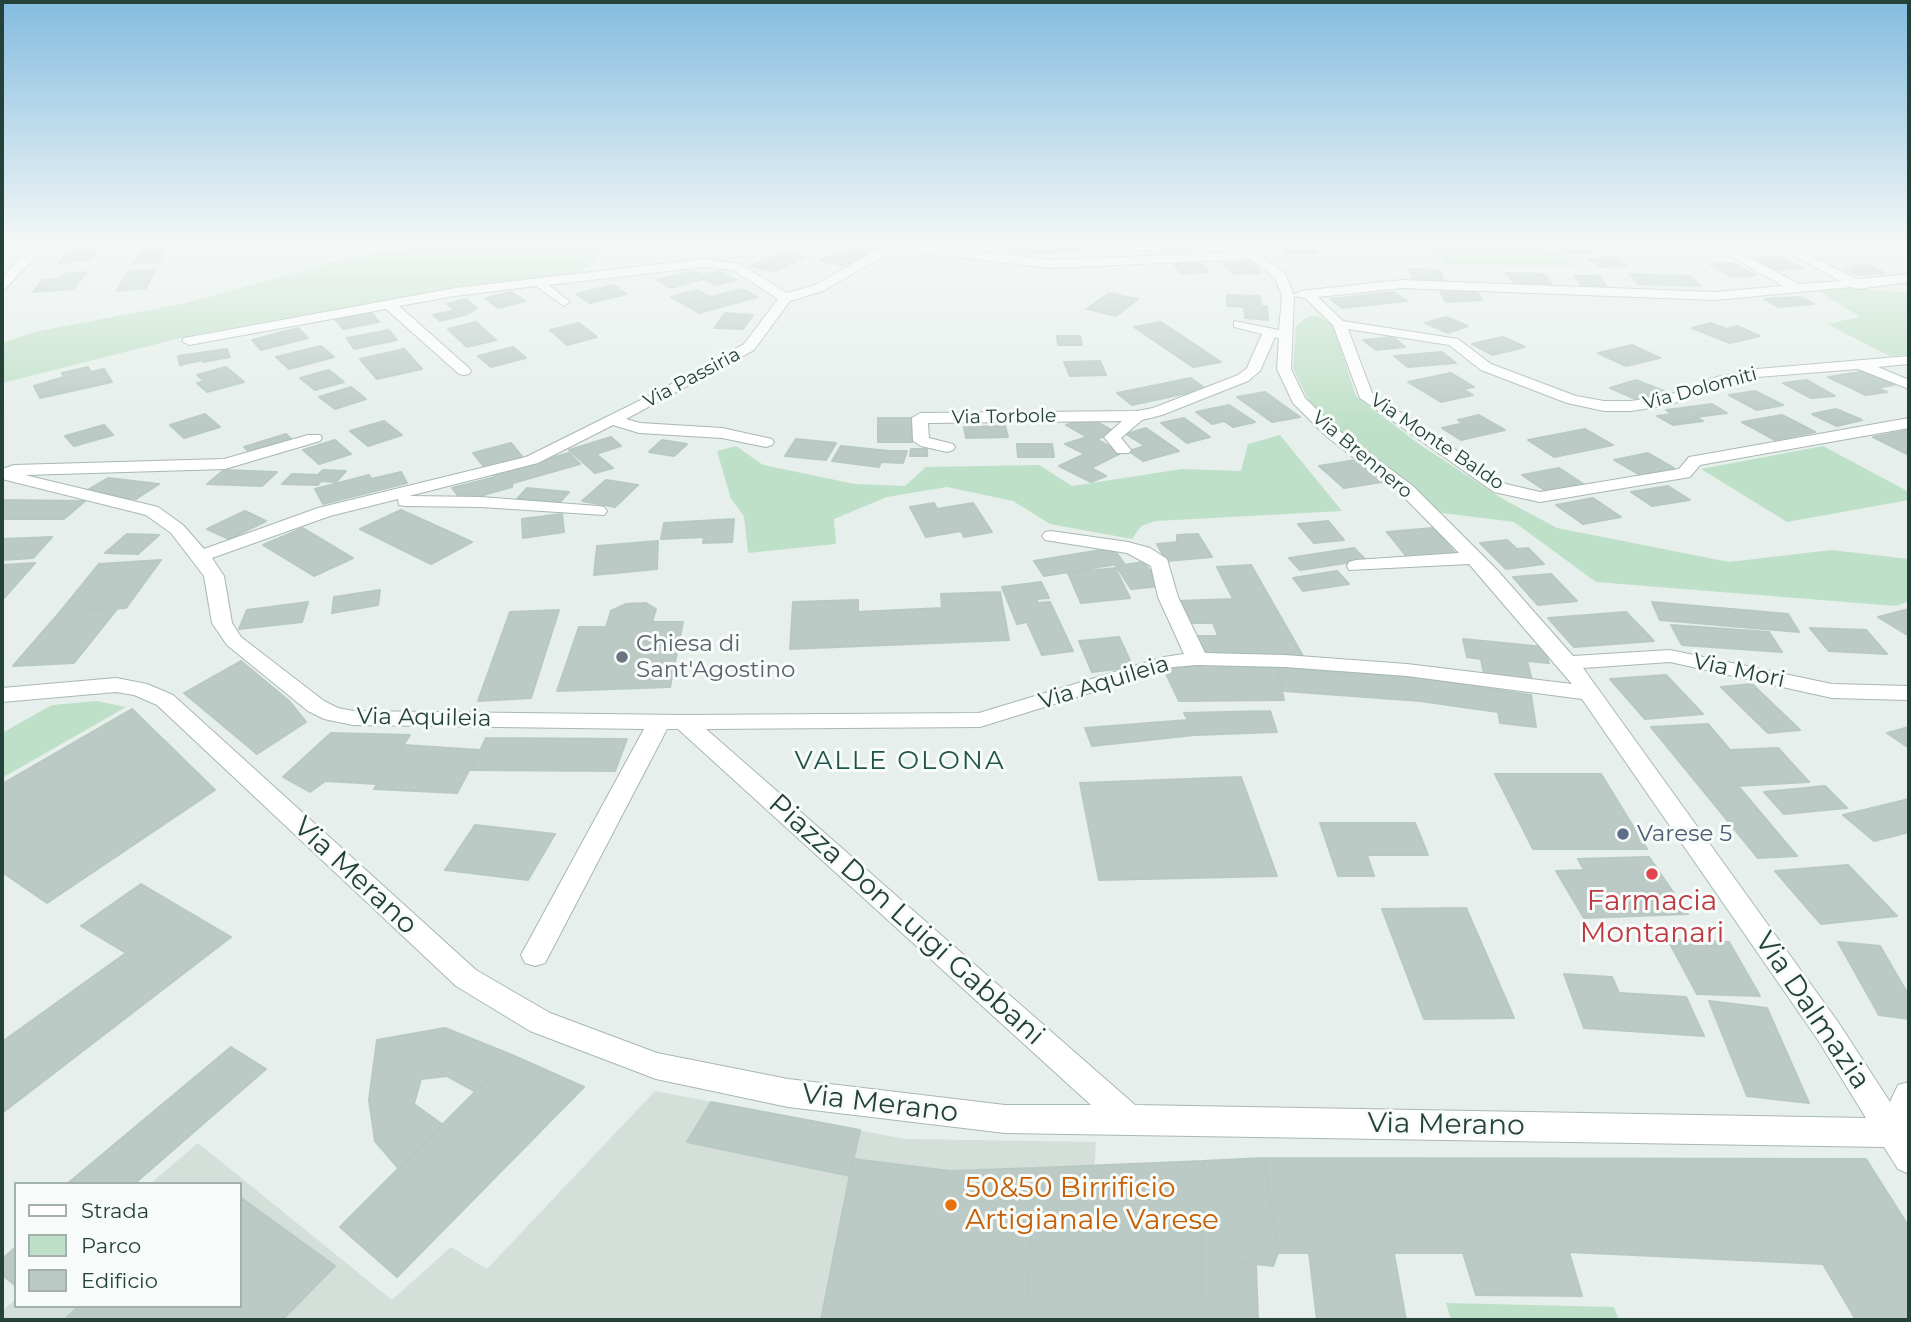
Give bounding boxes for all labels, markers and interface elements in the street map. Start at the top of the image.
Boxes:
street label: Via Passiria [640,343,744,413]
street label: Via Dolomiti [1641,363,1759,415]
street label: Via Monte Baldo [1366,389,1508,495]
street label: Via Torbole [951,405,1057,429]
street label: Via Brennero [1307,406,1417,504]
place label: Chiesa di Sant'Agostino [636,630,796,684]
street label: Via Mori [1691,648,1787,694]
marker: Chiesa di Sant'Agostino [614,649,630,665]
street label: Via Aquileia [1035,650,1173,716]
street label: Via Aquileia [356,703,492,733]
district label: VALLE OLONA [796,745,1004,777]
street label: Piazza Don Luigi Gabbani [761,787,1051,1053]
street label: Via Merano [286,810,424,942]
place label: Varese 5 [1637,820,1732,848]
marker: Varese 5 [1615,826,1631,842]
marker: Farmacia Montanari [1644,866,1660,882]
place label: Farmacia Montanari [1580,885,1724,951]
street label: Via Dalmazia [1747,926,1877,1096]
street label: Via Merano [800,1078,960,1130]
street label: Via Merano [1367,1107,1525,1143]
place label: 50&50 Birrificio Artigianale Varese [965,1172,1219,1238]
legend [14,1182,242,1308]
marker: 50&50 Birrificio Artigianale Varese [943,1197,959,1213]
text: Strada [81,1198,149,1223]
text: Parco [81,1233,141,1258]
text: Edificio [81,1268,158,1293]

